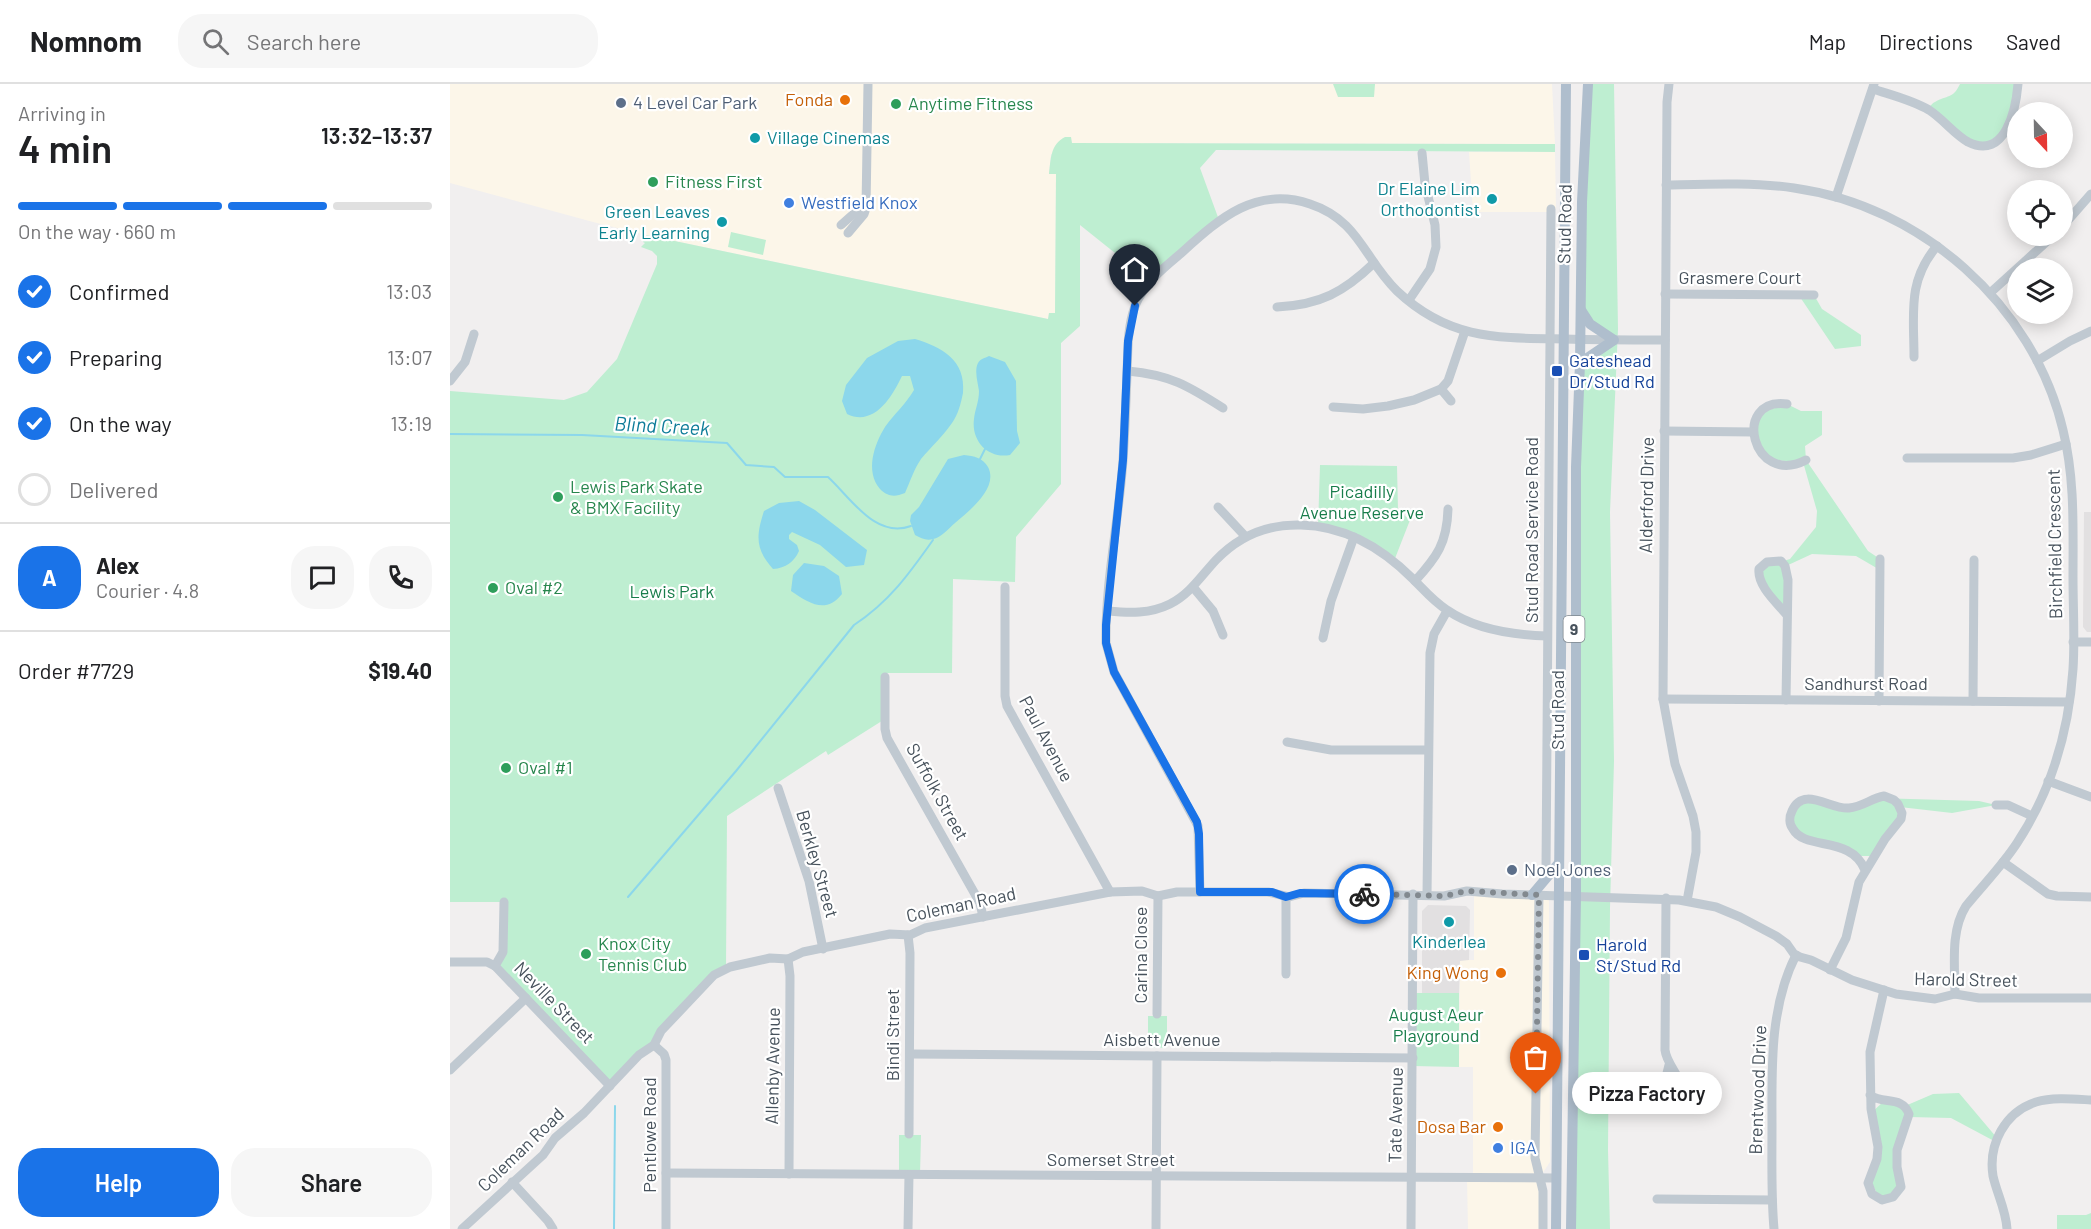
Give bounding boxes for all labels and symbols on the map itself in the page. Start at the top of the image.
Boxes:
place label: Fonda [785,88,833,110]
place label: 4 Level Car Park [633,91,757,113]
place label: Anytime Fitness [908,92,1033,114]
marker: Fonda [838,93,852,107]
marker: 4 Level Car Park [614,96,628,110]
marker: Anytime Fitness [889,97,903,111]
north arrow [2007,102,2073,168]
place label: Village Cinemas [767,126,890,148]
marker: Village Cinemas [748,131,762,145]
place label: Fitness First [665,170,763,192]
marker: Fitness First [646,175,660,189]
place label: Dr Elaine Lim Orthodontist [1377,177,1480,220]
street label: Stud Road [1552,184,1576,264]
place label: Westfield Knox [801,191,918,213]
marker: Dr Elaine Lim Orthodontist [1485,192,1499,206]
marker: Westfield Knox [782,196,796,210]
place label: Green Leaves Early Learning [598,200,710,243]
marker: Green Leaves Early Learning [715,215,729,229]
pin [1109,244,1160,306]
street label: Grasmere Court [1678,266,1802,288]
place label: Gateshead Dr/Stud Rd [1569,349,1655,392]
marker: Gateshead Dr/Stud Rd [1550,364,1564,378]
water label: Blind Creek [614,411,711,439]
street label: Alderford Drive [1634,436,1658,554]
street label: Stud Road Service Road [1520,437,1542,623]
street label: Birchfield Crescent [2042,469,2066,619]
place label: Lewis Park Skate & BMX Facility [570,475,703,518]
park label: Picadilly Avenue Reserve [1300,480,1424,523]
marker: Lewis Park Skate & BMX Facility [551,490,565,504]
place label: Oval #2 [505,576,563,598]
park label: Lewis Park [630,580,714,602]
marker: Oval #2 [486,581,500,595]
road number: 9 [1564,616,1584,642]
street label: Stud Road [1546,670,1568,750]
street label: Sandhurst Road [1804,672,1928,694]
street label: Paul Avenue [1015,692,1079,785]
street label: Suffolk Street [902,739,974,844]
place label: Oval #1 [518,756,573,778]
marker: Oval #1 [499,761,513,775]
street label: Berkley Street [792,807,844,920]
place label: Noel Jones [1524,858,1611,880]
marker: Noel Jones [1505,863,1519,877]
courier [1334,864,1394,924]
street label: Coleman Road [904,882,1018,926]
street label: Carina Close [1129,907,1151,1003]
marker: Kinderlea [1442,915,1456,929]
place label: Kinderlea [1412,930,1486,952]
place label: Knox City Tennis Club [598,932,687,975]
place label: Harold St/Stud Rd [1596,933,1681,976]
marker: Knox City Tennis Club [579,947,593,961]
marker: Harold St/Stud Rd [1577,948,1591,962]
street label: Neville Street [510,957,599,1048]
place label: King Wong [1406,961,1489,983]
marker: King Wong [1494,966,1508,980]
street label: Harold Street [1914,967,2018,991]
street label: Bindi Street [881,989,903,1081]
park label: August Aeur Playground [1388,1003,1484,1046]
street label: Allenby Avenue [760,1007,784,1125]
street label: Brentwood Drive [1744,1025,1770,1155]
street label: Aisbett Avenue [1103,1028,1221,1050]
pin [1510,1032,1561,1094]
street label: Tate Avenue [1383,1067,1407,1163]
callout: Pizza Factory [1572,1073,1722,1115]
street label: Pentlowe Road [638,1077,660,1193]
street label: Coleman Road [473,1103,568,1196]
place label: Dosa Bar [1417,1115,1486,1137]
marker: Dosa Bar [1491,1120,1505,1134]
place label: IGA [1510,1136,1537,1158]
marker: IGA [1491,1141,1505,1155]
street label: Somerset Street [1047,1148,1175,1170]

